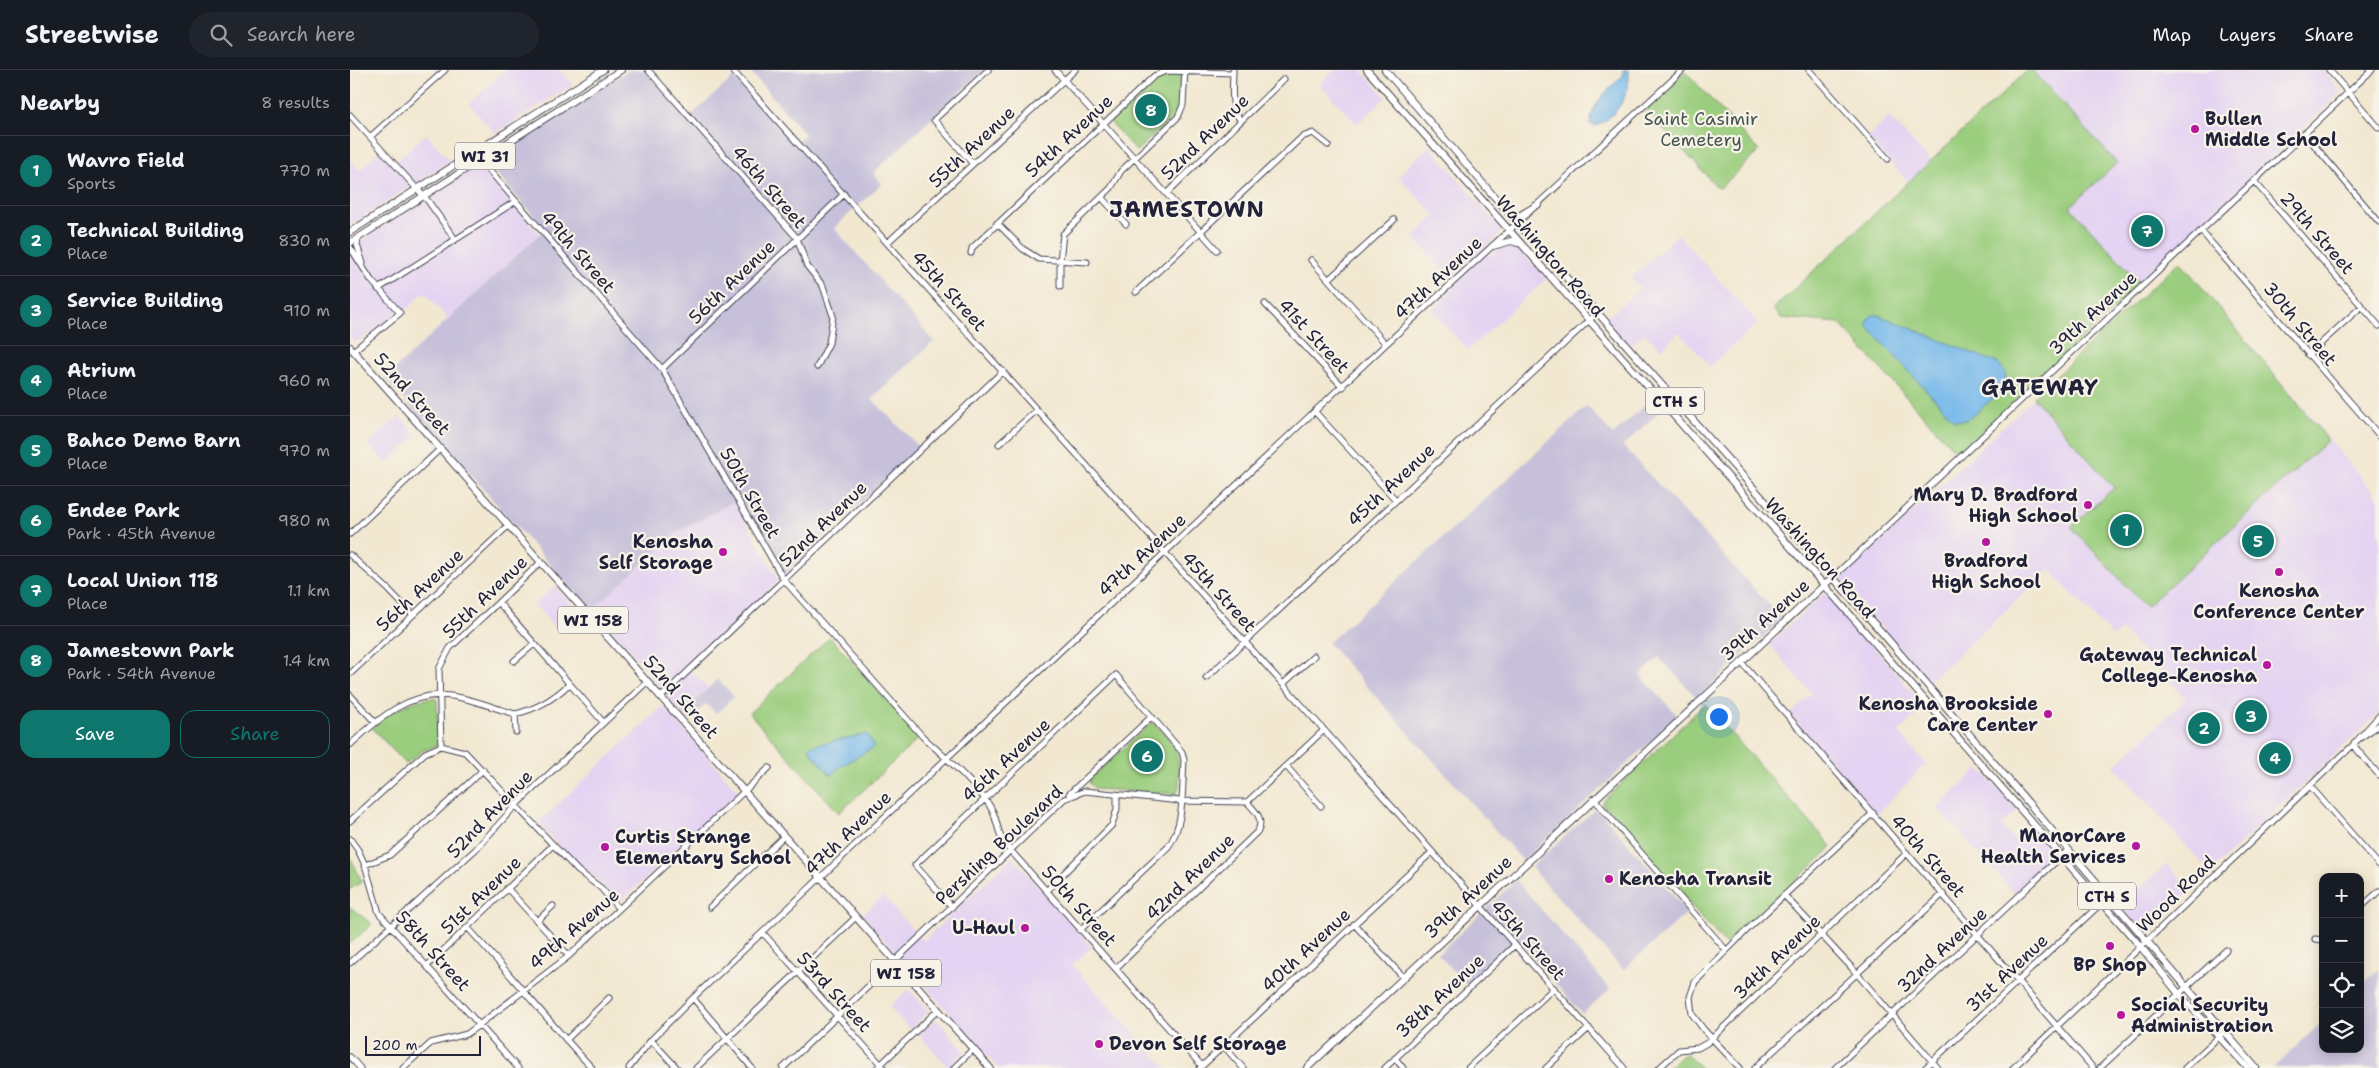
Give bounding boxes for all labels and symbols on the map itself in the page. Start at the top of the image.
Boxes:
street label: 54th Avenue [1020,89,1118,183]
street label: 52nd Avenue [1156,89,1254,185]
pin: 8 [1135,91,1167,129]
street label: 55th Avenue [924,101,1020,193]
park label: Saint Casimir Cemetery [1644,107,1758,152]
place label: Bullen Middle School [2205,107,2337,152]
marker: Bullen Middle School [2189,123,2201,135]
street label: 46th Street [726,141,812,234]
road number: WI 31 [455,142,515,170]
street label: 29th Street [2275,187,2360,279]
street label: Washington Road [1490,190,1610,322]
district label: JAMESTOWN [1109,195,1265,224]
street label: 49th Street [535,206,621,298]
pin: 7 [2131,212,2163,250]
street label: 47th Avenue [1389,231,1487,325]
street label: 56th Avenue [684,235,780,329]
street label: 45th Street [906,245,992,337]
street label: 39th Avenue [2044,266,2142,360]
street label: 30th Street [2258,277,2342,371]
street label: 41st Street [1273,293,1355,379]
street label: 52nd Street [368,348,456,441]
district label: GATEWAY [1981,373,2099,402]
road number: CTH S [1646,388,1704,414]
street label: 45th Avenue [1342,438,1440,532]
street label: 50th Street [714,443,786,543]
street label: 52nd Avenue [774,476,872,572]
place label: Mary D. Bradford High School [1913,483,2078,528]
street label: Washington Road [1759,493,1881,623]
marker: Mary D. Bradford High School [2082,499,2094,511]
street label: 47th Avenue [1093,508,1191,602]
pin: 1 [2110,511,2142,549]
pin: 5 [2242,522,2274,560]
place label: Kenosha Self Storage [599,530,714,575]
marker: Bradford High School [1980,536,1992,548]
street label: 56th Avenue [371,543,469,637]
marker: Kenosha Self Storage [717,546,729,558]
street label: 45th Street [1176,546,1262,638]
place label: Bradford High School [1931,549,2041,594]
street label: 55th Avenue [437,550,533,644]
marker: Kenosha Conference Center [2273,566,2285,578]
street label: 39th Avenue [1715,573,1815,667]
place label: Kenosha Conference Center [2193,579,2365,624]
road number: WI 158 [558,606,628,634]
place label: Gateway Technical College-Kenosha [2079,643,2258,688]
street label: 52nd Street [638,650,724,744]
marker: Gateway Technical College-Kenosha [2261,659,2273,671]
place label: Kenosha Brookside Care Center [1859,692,2038,737]
pin: 3 [2235,697,2267,735]
your location [1706,704,1732,730]
marker: Kenosha Brookside Care Center [2042,708,2054,720]
pin: 2 [2188,709,2220,747]
street label: 46th Avenue [957,713,1055,807]
pin: 6 [1131,737,1163,775]
pin: 4 [2259,739,2291,777]
street label: 52nd Avenue [442,765,538,863]
street label: Pershing Boulevard [930,780,1068,910]
street label: 47th Avenue [799,785,897,881]
street label: 40th Street [1885,809,1971,903]
place label: ManorCare Health Services [1981,824,2126,869]
place label: Curtis Strange Elementary School [615,825,791,870]
street label: 42nd Avenue [1140,828,1240,926]
marker: ManorCare Health Services [2130,840,2142,852]
marker: Curtis Strange Elementary School [599,841,611,853]
street label: 39th Avenue [1419,850,1517,944]
street label: Wood Road [2131,850,2221,938]
street label: 51st Avenue [436,851,526,939]
street label: 50th Street [1036,860,1122,952]
place label: Kenosha Transit [1619,867,1772,891]
marker: Kenosha Transit [1603,873,1615,885]
road number: CTH S [2078,882,2136,909]
street label: 49th Avenue [524,883,624,975]
street label: 45th Street [1485,894,1571,986]
street label: 32nd Avenue [1892,902,1992,998]
street label: 40th Avenue [1256,903,1356,997]
street label: 58th Street [390,906,476,997]
street label: 34th Avenue [1728,909,1826,1005]
place label: U-Haul [952,916,1015,940]
marker: U-Haul [1019,922,1031,934]
street label: 31st Avenue [1961,929,2053,1017]
marker: BP Shop [2104,940,2116,952]
street label: 53rd Street [791,947,877,1037]
street label: 38th Avenue [1391,949,1489,1043]
place label: BP Shop [2073,953,2147,977]
road number: WI 158 [871,960,941,986]
place label: Social Security Administration [2131,993,2273,1038]
marker: Social Security Administration [2115,1009,2127,1021]
place label: Devon Self Storage [1109,1032,1287,1056]
scale bar [365,1033,481,1056]
marker: Devon Self Storage [1093,1038,1105,1050]

